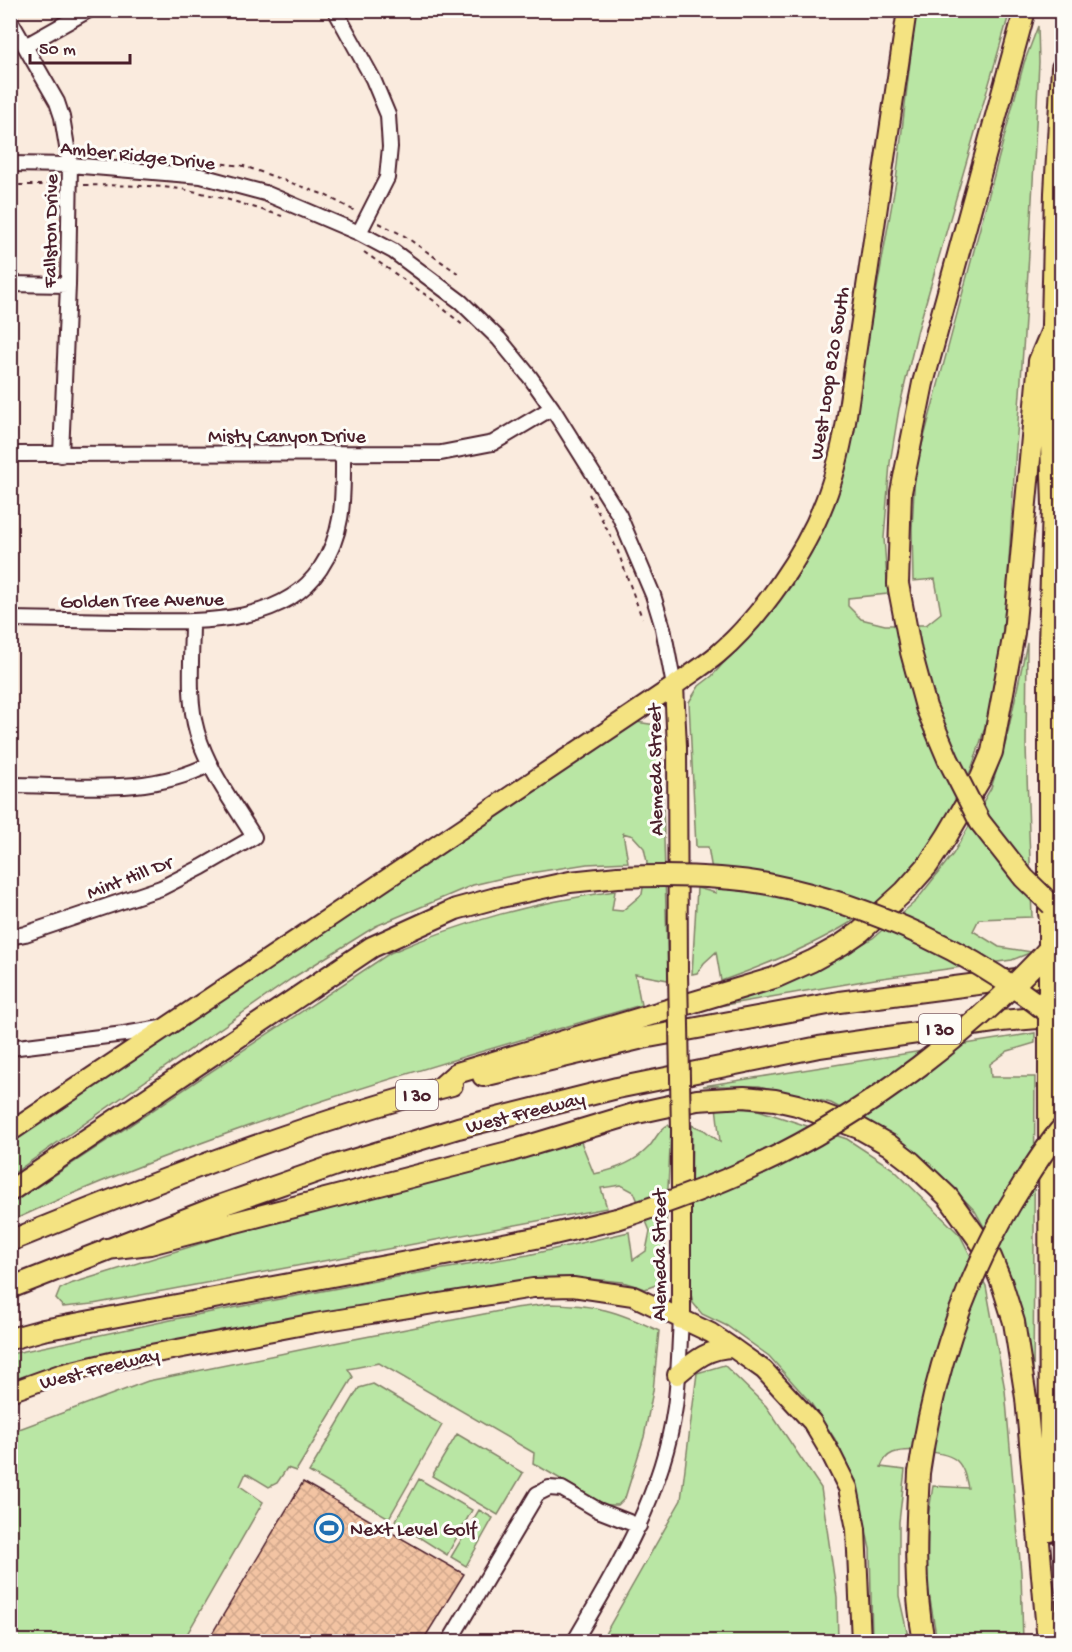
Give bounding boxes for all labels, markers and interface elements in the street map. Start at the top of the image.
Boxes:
scale bar [30,27,130,65]
text: 50 m [39,40,76,61]
street label: Amber Ridge Drive [59,138,217,177]
street label: Fallston Drive [40,173,65,289]
street label: West Loop 820 South [806,285,857,462]
street label: Misty Canyon Drive [208,427,367,450]
street label: Golden Tree Avenue [60,590,225,615]
street label: Alemeda Street [645,702,670,836]
street label: Mint Hill Dr [84,852,178,906]
road number: I 30 [919,1014,961,1044]
road number: I 30 [396,1080,438,1110]
street label: West Freeway [464,1088,588,1140]
street label: Alemeda Street [650,1187,673,1321]
street label: West Freeway [38,1344,162,1396]
sports icon: Next Level Golf [313,1512,345,1544]
place label: Next Level Golf [350,1520,478,1543]

